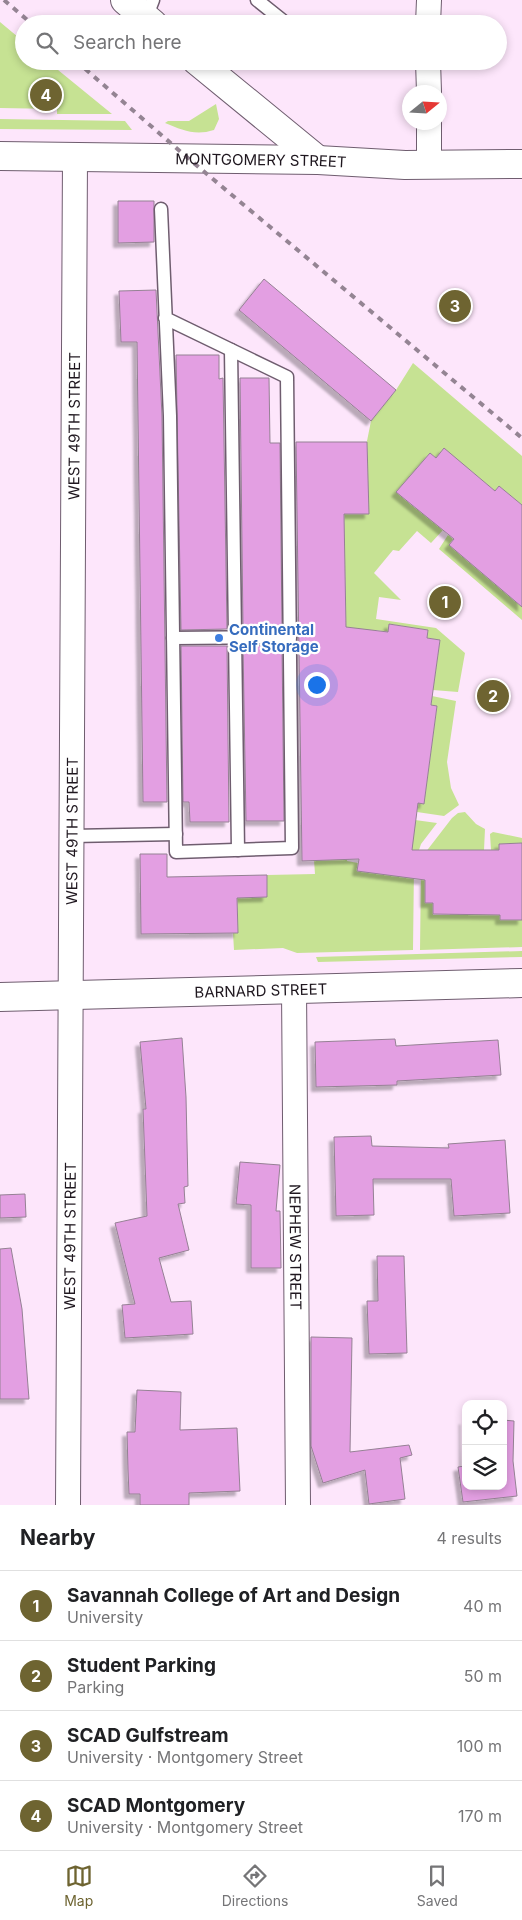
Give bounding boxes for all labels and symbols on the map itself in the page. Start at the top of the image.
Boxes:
pin: 4 [30,76,62,114]
north arrow [402,85,447,130]
street label: MONTGOMERY STREET [175,149,347,171]
pin: 3 [439,287,471,325]
street label: WEST 49TH STREET [64,352,83,500]
pin: 1 [429,583,461,621]
place label: Continental Self Storage [229,620,319,656]
marker: Continental Self Storage [213,632,225,644]
your location [304,672,330,698]
pin: 2 [477,677,509,715]
street label: WEST 49TH STREET [62,757,81,905]
street label: BARNARD STREET [194,979,328,1001]
street label: WEST 49TH STREET [60,1162,79,1310]
street label: NEPHEW STREET [286,1184,306,1310]

